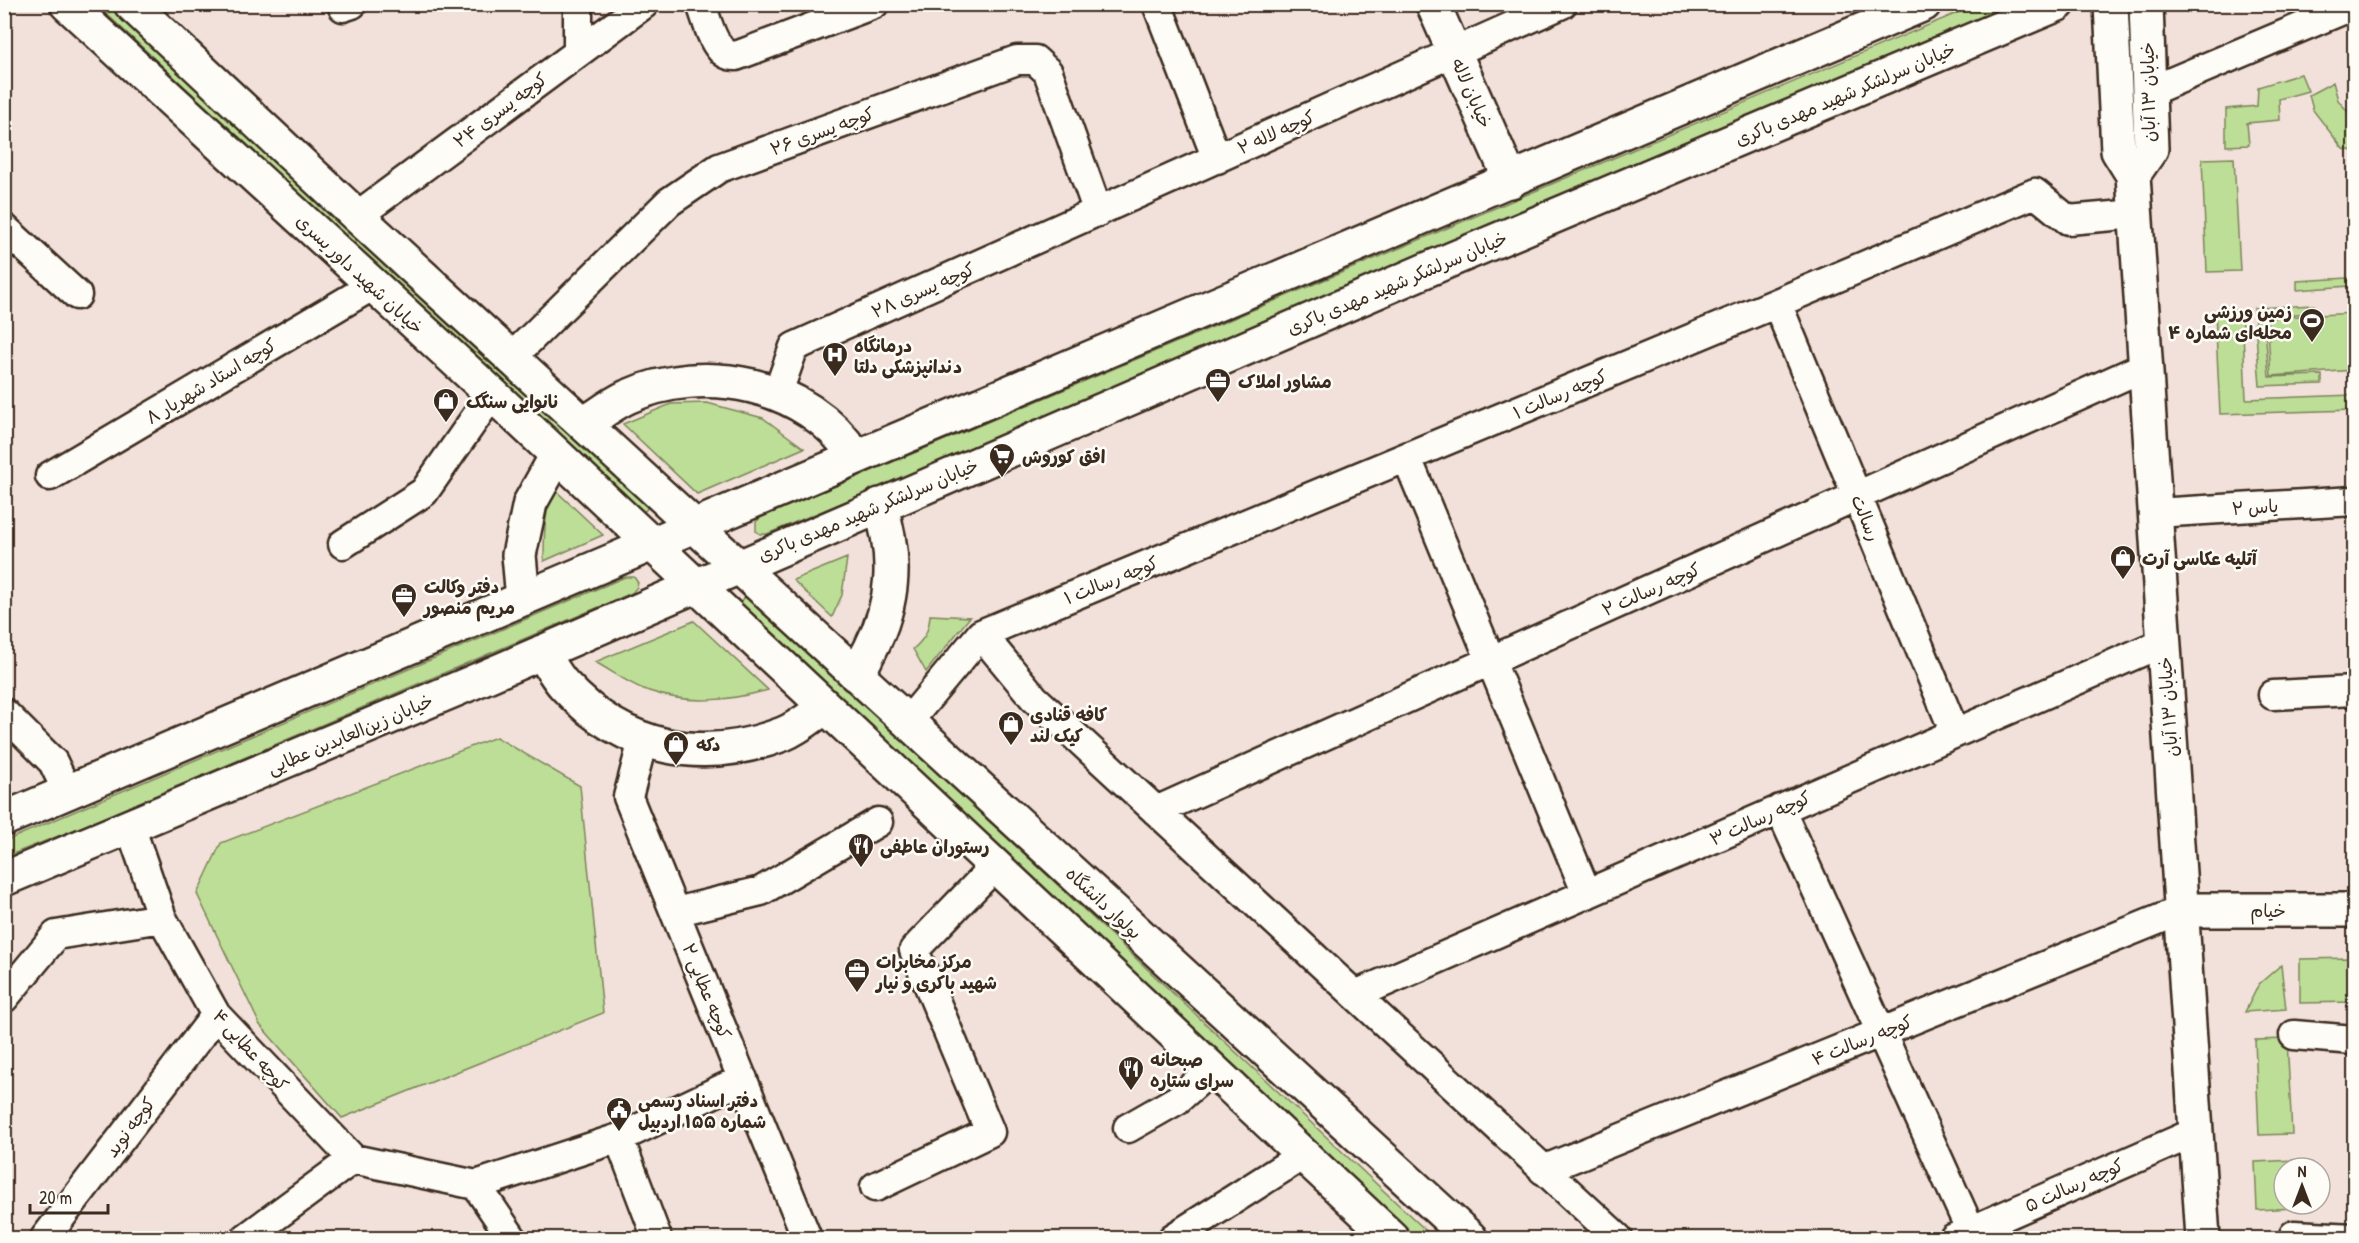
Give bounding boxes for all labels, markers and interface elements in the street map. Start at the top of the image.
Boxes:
street label: خیابان سرلشکر شهید مهدی باکری [1731,36,1959,152]
street label: خیابان ۱۳ آبان [2135,42,2161,142]
street label: خیابان لاله [1446,54,1498,132]
street label: کوچه یسری ۲۴ [448,66,552,154]
street label: کوچه یسری ۲۶ [766,100,878,161]
street label: کوچه لاله ۲ [1233,104,1319,160]
street label: خیابان شهید داور یسری [291,208,429,340]
street label: خیابان سرلشکر شهید مهدی باکری [1283,225,1511,341]
street label: کوچه یسری ۲۸ [867,256,979,324]
place label: زمین ورزشی محله‌ای شماره ۴ [2168,299,2292,345]
sports icon: زمین ورزشی محله‌ای شماره ۴ [2297,306,2327,344]
street label: کوچه استاد شهریار ۸ [141,332,281,430]
place label: درمانگاه دندانپزشکی دلتا [854,333,962,379]
hospital icon: درمانگاه دندانپزشکی دلتا [820,340,850,378]
street label: کوچه رسالت ۱ [1509,363,1611,425]
office icon: مشاور املاک [1203,366,1233,404]
place label: مشاور املاک [1238,369,1332,394]
shop icon: نانوایی سنگک [431,386,461,424]
place label: نانوایی سنگک [466,389,559,414]
supermarket icon: افق کوروش [987,441,1017,479]
place label: افق کوروش [1022,444,1105,469]
street label: خیابان سرلشکر شهید مهدی باکری [754,452,982,568]
street label: رسالت [1845,491,1887,545]
street label: یاس ۲ [2231,493,2279,521]
shop icon: آتلیه عکاسی آرت [2108,543,2138,581]
place label: آتلیه عکاسی آرت [2142,546,2258,571]
street label: کوچه رسالت ۱ [1060,550,1162,610]
street label: کوچه رسالت ۲ [1598,556,1705,622]
place label: دفتر وکالت مریم منصور [422,574,515,622]
office icon: دفتر وکالت مریم منصور [389,581,419,619]
street label: خیابان ۱۳ آبان [2152,656,2184,758]
street label: خیابان زین‌العابدین عطایی [263,688,437,780]
place label: کافه قنادی کیک لند [1030,702,1107,748]
shop icon: کافه قنادی کیک لند [996,709,1026,747]
shop icon: دکه [661,729,691,767]
place label: دکه [696,732,720,757]
street label: کوچه رسالت ۳ [1706,784,1815,851]
restaurant icon: رستوران عاطفی [846,831,876,869]
place label: رستوران عاطفی [880,834,989,859]
street label: بولوار دانشگاه [1060,861,1148,945]
street label: خیام [2250,898,2286,925]
street label: کوچه عطایی ۲ [676,939,738,1043]
place label: مرکز مخابرات شهید باکری و نیار [874,949,997,995]
office icon: مرکز مخابرات شهید باکری و نیار [842,956,872,994]
street label: کوچه عطایی ۴ [207,1004,295,1097]
street label: کوچه رسالت ۴ [1808,1008,1916,1072]
place label: صبحانه سرای ستاره [1150,1047,1234,1093]
restaurant icon: صبحانه سرای ستاره [1116,1054,1146,1092]
place label: دفتر اسناد رسمی شماره ۱۵۵ اردبیل [638,1088,766,1134]
street label: کوچه نوید [99,1091,161,1162]
public building icon: دفتر اسناد رسمی شماره ۱۵۵ اردبیل [604,1095,634,1133]
street label: کوچه رسالت ۵ [2021,1152,2128,1218]
north arrow [2272,1156,2332,1216]
text: N [2298,1160,2307,1182]
scale bar [30,1177,108,1215]
text: 20 m [39,1185,72,1210]

